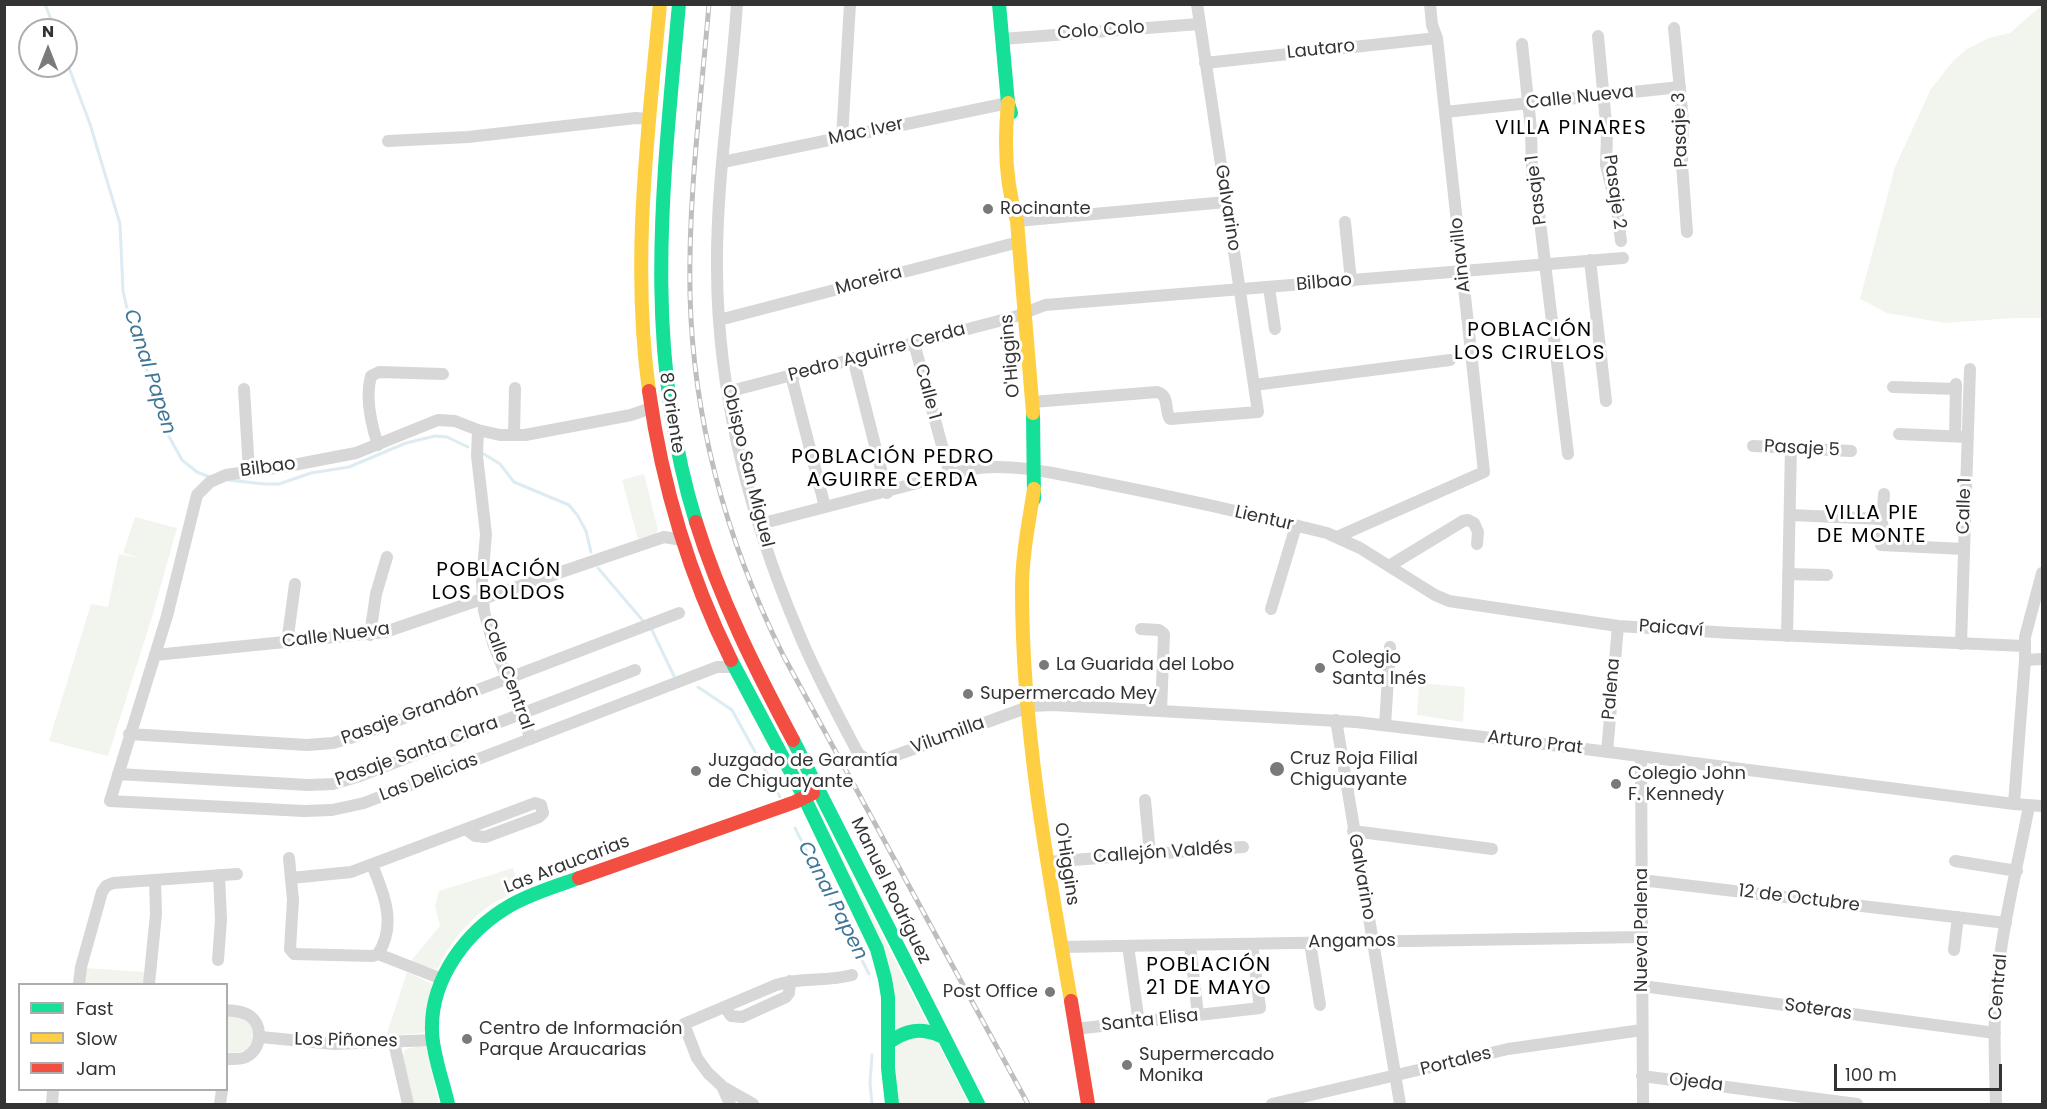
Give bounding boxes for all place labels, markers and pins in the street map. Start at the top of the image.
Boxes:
place label: Rocinante [1000,198,1091,220]
marker: Rocinante [981,202,995,216]
place label: Colegio Santa Inés [1332,647,1426,690]
place label: La Guarida del Lobo [1056,654,1234,676]
marker: La Guarida del Lobo [1037,658,1051,672]
marker: Colegio Santa Inés [1313,661,1327,675]
place label: Supermercado Mey [980,683,1157,705]
marker: Supermercado Mey [961,687,975,701]
place label: Cruz Roja Filial Chiguayante [1290,748,1418,790]
place label: Juzgado de Garantía de Chiguayante [708,750,898,792]
marker: Cruz Roja Filial Chiguayante [1268,760,1286,778]
place label: Colegio John F. Kennedy [1628,763,1746,806]
marker: Juzgado de Garantía de Chiguayante [689,764,703,778]
marker: Colegio John F. Kennedy [1609,777,1623,791]
place label: Post Office [943,981,1038,1003]
marker: Post Office [1043,985,1057,999]
place label: Centro de Información Parque Araucarias [479,1018,683,1060]
marker: Centro de Información Parque Araucarias [460,1032,474,1046]
place label: Supermercado Monika [1139,1044,1274,1086]
marker: Supermercado Monika [1120,1058,1134,1072]

